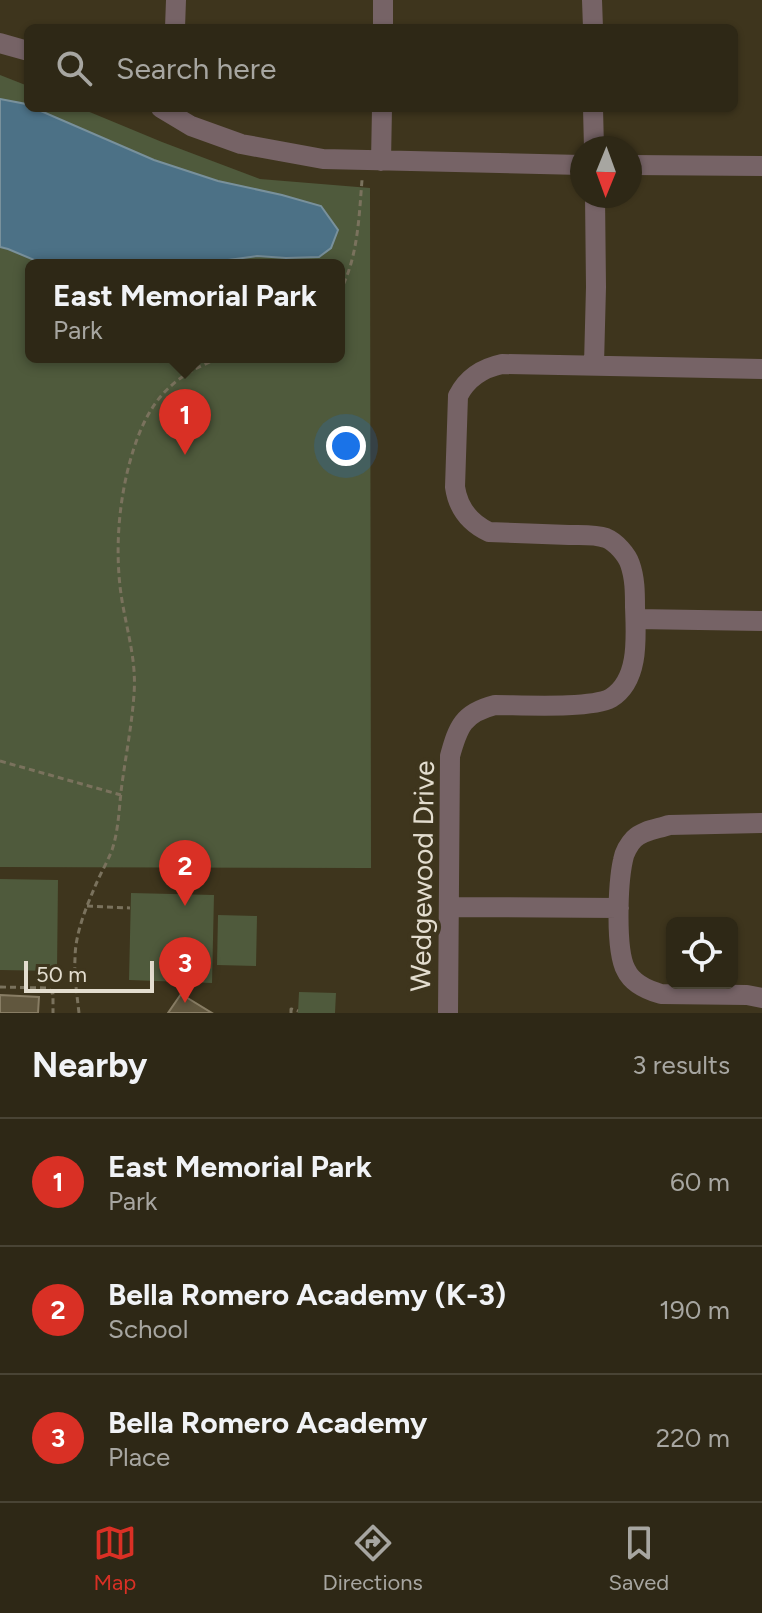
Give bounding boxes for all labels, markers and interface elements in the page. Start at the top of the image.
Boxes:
search box [24,24,738,112]
icon: search [52,46,96,90]
text: Search here [116,50,276,87]
north arrow [570,136,642,208]
popup [25,259,345,363]
text: East Memorial Park [53,277,317,314]
text: Park [53,314,103,346]
pin: 1 [159,389,211,455]
your location [326,426,366,466]
street label: Wedgewood Drive [403,760,441,992]
pin: 2 [159,840,211,906]
map controls [666,917,738,989]
button: locate [666,917,738,989]
pin: 3 [159,937,211,1003]
scale bar [24,957,154,993]
text: 50 m [36,961,87,988]
text: Nearby [32,1045,147,1086]
text: 3 results [632,1049,730,1081]
text: East Memorial Park [108,1148,372,1185]
text: 1 [53,1166,63,1198]
text: 60 m [670,1166,730,1198]
text: Park [108,1185,157,1217]
text: Bella Romero Academy (K-3) [108,1276,506,1313]
text: 2 [50,1294,66,1326]
text: 190 m [659,1294,730,1326]
text: School [108,1313,188,1345]
text: Bella Romero Academy [108,1404,427,1441]
text: 3 [51,1422,65,1454]
text: 220 m [656,1422,730,1454]
text: Place [108,1441,170,1473]
tab: Map [93,1521,137,1596]
tab: Directions [323,1521,423,1596]
tab: Saved [608,1521,669,1596]

